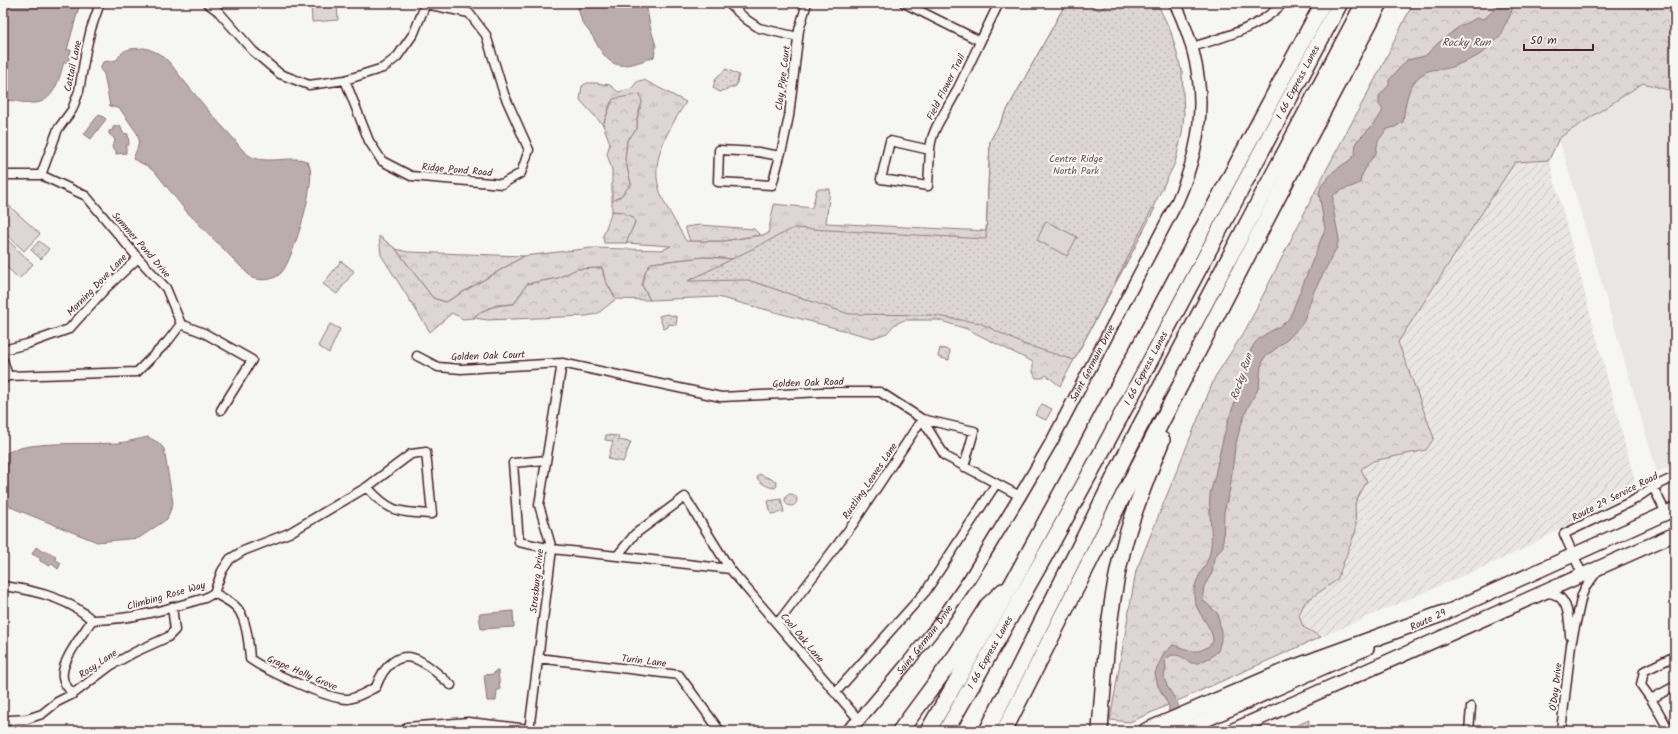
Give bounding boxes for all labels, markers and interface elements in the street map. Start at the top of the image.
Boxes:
scale bar [1524,26,1593,52]
text: 50 m [1530,31,1557,50]
water label: Rocky Run [1442,34,1491,52]
street label: Cattail Lane [60,38,86,93]
street label: I 66 Express Lanes [1272,42,1324,122]
street label: Clay Pipe Court [771,44,795,111]
street label: Field Flower Trail [922,51,970,123]
park label: Centre Ridge North Park [1049,151,1103,179]
street label: Ridge Pond Road [421,159,494,181]
street label: Summer Pond Drive [108,208,175,282]
street label: Morning Dove Lane [63,250,131,320]
street label: Saint Germain Drive [1066,322,1120,405]
street label: I 66 Express Lanes [1120,328,1173,408]
street label: Golden Oak Court [451,347,525,365]
water label: Rocky Run [1226,350,1259,403]
street label: Golden Oak Road [772,374,845,392]
street label: Rustling Leaves Lane [838,439,902,523]
street label: Route 29 Service Road [1569,468,1662,526]
street label: Strasburg Drive [526,548,548,614]
street label: Climbing Rose Way [125,577,207,615]
street label: Saint Germain Drive [893,601,957,679]
street label: Route 29 [1407,605,1449,635]
street label: Cool Oak Lane [776,609,828,667]
street label: I 66 Express Lanes [963,612,1018,692]
street label: Rosy Lane [76,645,121,683]
street label: Turin Lane [621,650,668,672]
street label: Grape Holly Grove [264,651,340,695]
street label: O'Day Drive [1545,662,1567,712]

